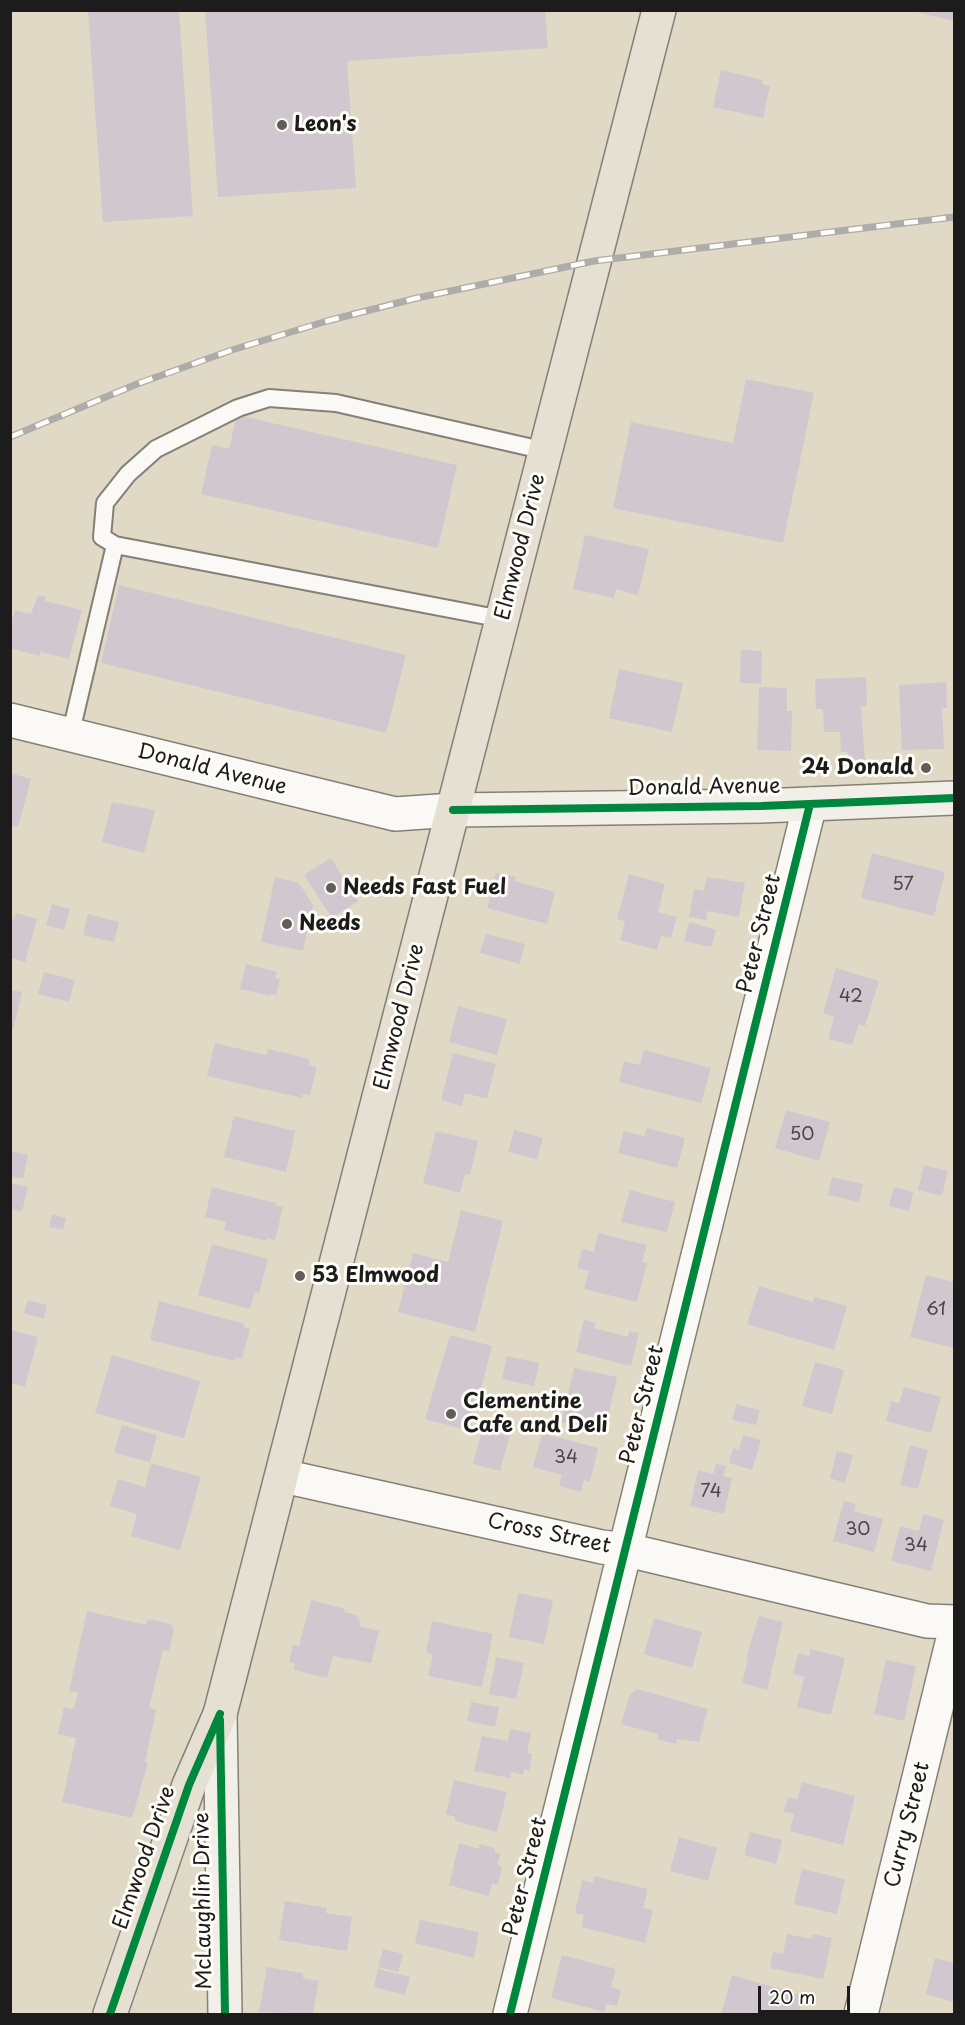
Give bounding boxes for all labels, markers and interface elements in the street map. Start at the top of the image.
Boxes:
place label: Leon's [294,112,356,138]
marker: Leon's [275,118,289,132]
street label: Elmwood Drive [491,471,551,623]
street label: Donald Avenue [135,739,289,801]
place label: 24 Donald [801,755,914,781]
marker: 24 Donald [919,761,933,775]
street label: Donald Avenue [627,774,781,802]
street label: Peter Street [733,872,787,996]
house number: 57 [892,874,914,896]
place label: Needs Fast Fuel [343,875,506,901]
marker: Needs Fast Fuel [324,881,338,895]
place label: Needs [299,911,361,937]
marker: Needs [280,917,294,931]
street label: Elmwood Drive [370,941,430,1093]
house number: 42 [839,986,863,1008]
house number: 50 [790,1124,814,1146]
place label: 53 Elmwood [312,1263,439,1289]
marker: 53 Elmwood [293,1269,307,1283]
house number: 61 [926,1299,946,1321]
street label: Peter Street [616,1343,670,1467]
place label: Clementine Cafe and Deli [463,1389,608,1439]
marker: Clementine Cafe and Deli [444,1407,458,1421]
house number: 34 [554,1447,578,1469]
house number: 74 [700,1481,722,1503]
street label: Cross Street [485,1509,613,1559]
house number: 30 [845,1519,871,1541]
house number: 34 [904,1535,928,1557]
street label: Curry Street [880,1760,936,1890]
street label: Elmwood Drive [109,1783,181,1933]
street label: McLaughlin Drive [190,1812,218,1990]
street label: Peter Street [499,1815,553,1939]
scale bar [761,1974,852,2012]
text: 20 m [769,1983,815,2010]

